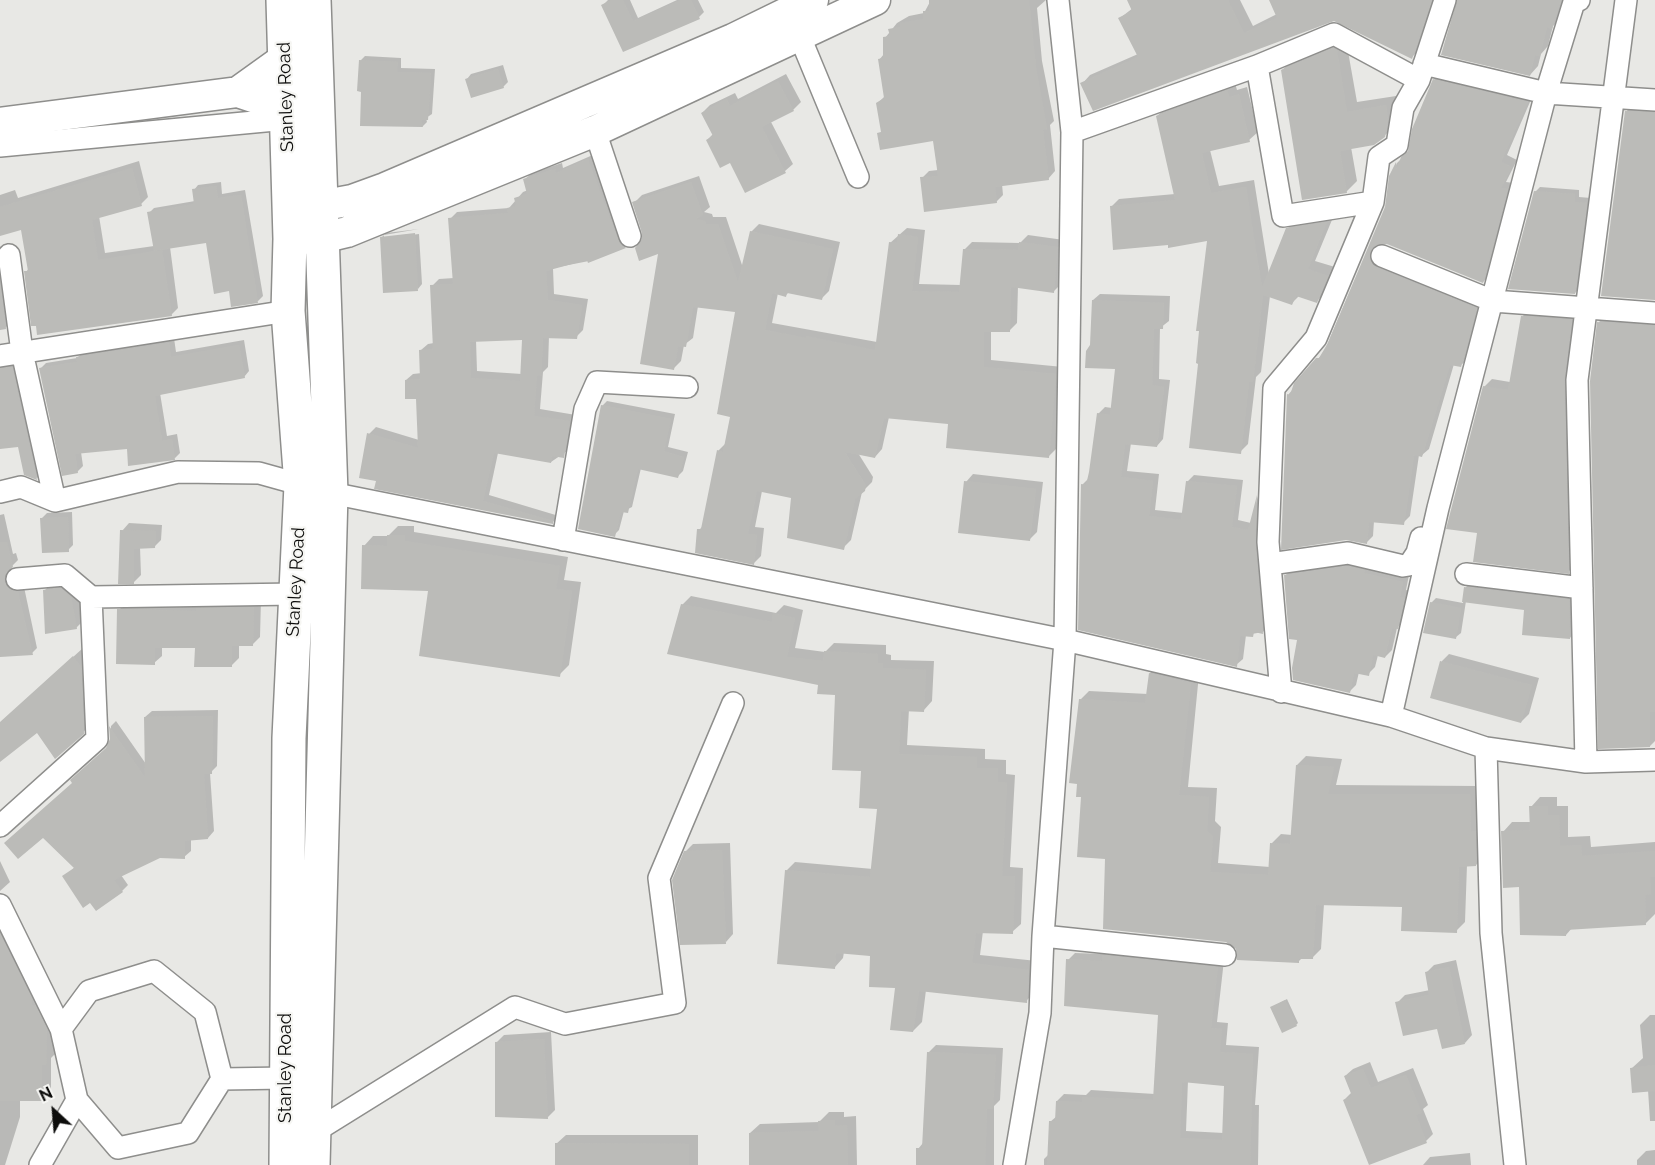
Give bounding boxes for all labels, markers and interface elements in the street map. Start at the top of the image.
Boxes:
street label: Stanley Road [273,42,299,152]
street label: Stanley Road [282,527,310,637]
street label: Stanley Road [275,1013,297,1123]
north arrow [24,1081,84,1141]
text: N [36,1083,56,1106]

